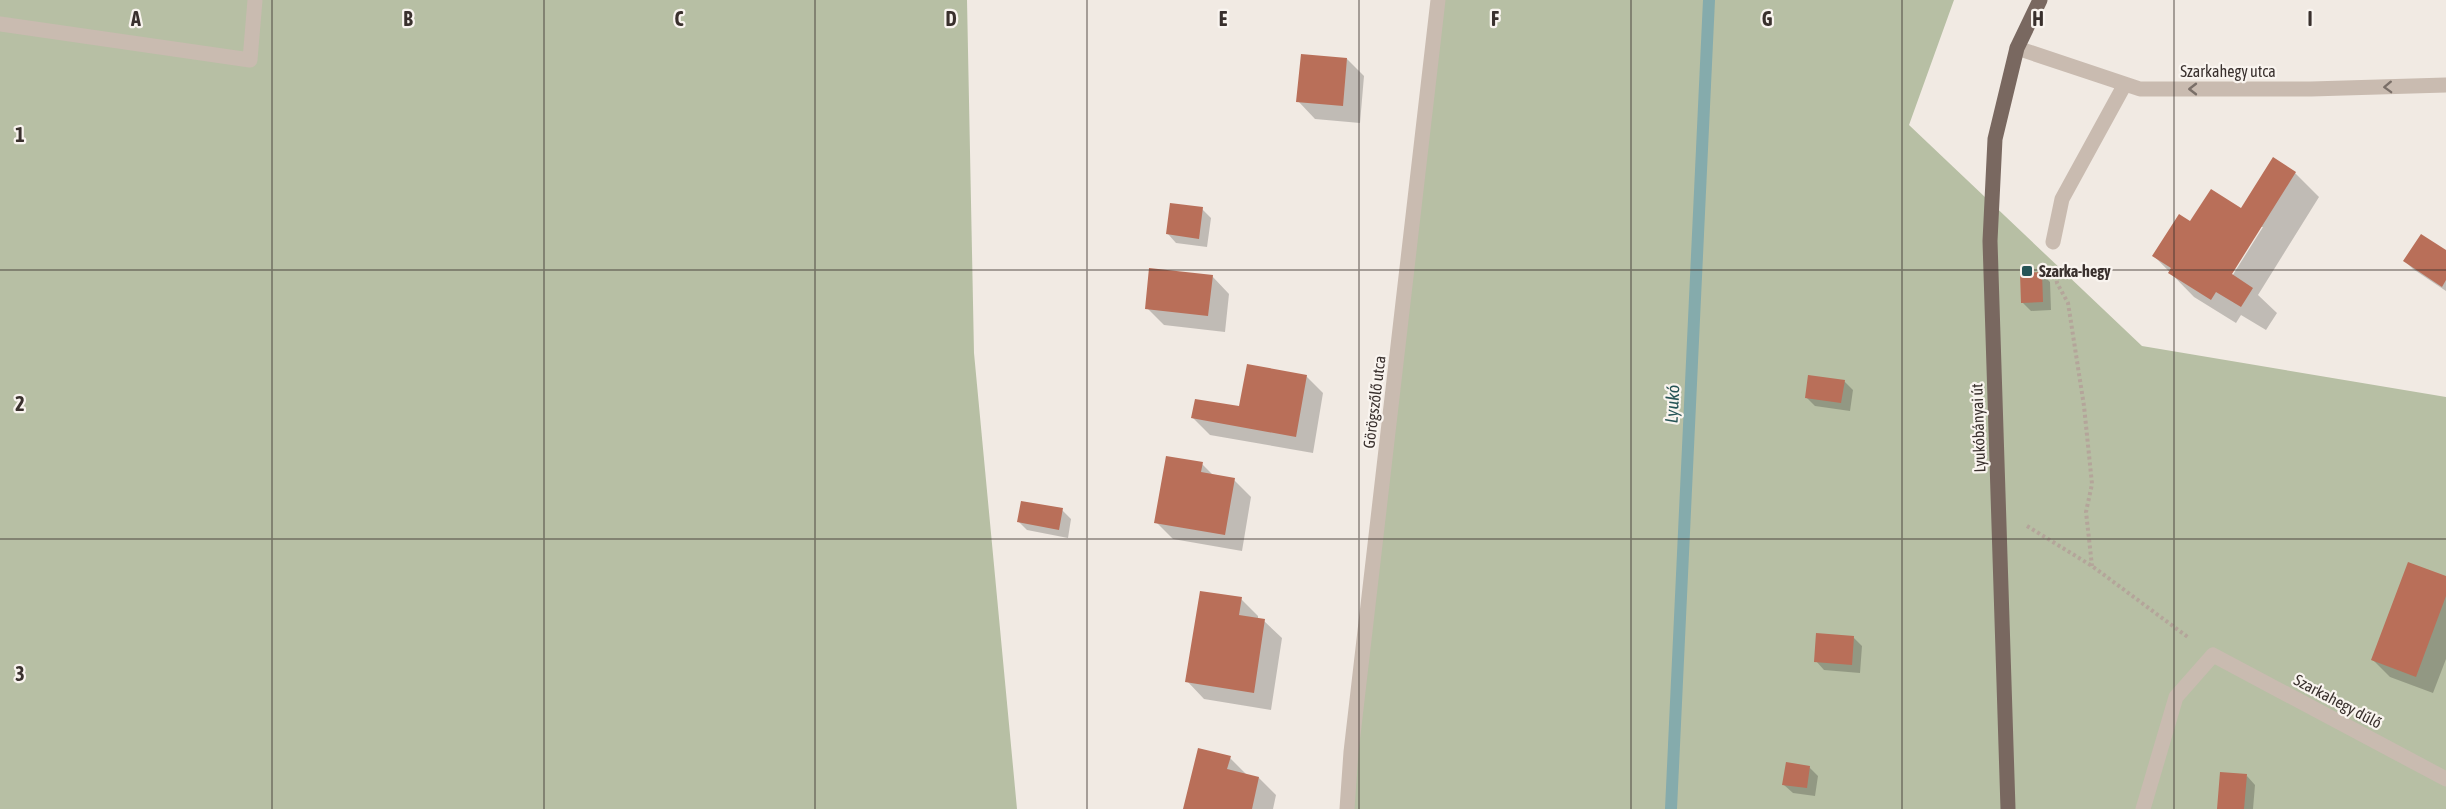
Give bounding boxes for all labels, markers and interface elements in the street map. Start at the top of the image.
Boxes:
text: A [130,7,141,30]
text: B [403,7,413,30]
text: C [675,7,684,30]
text: D [945,7,957,30]
text: E [1219,7,1228,30]
text: F [1491,7,1499,30]
text: G [1762,7,1773,30]
text: H [2032,7,2044,30]
text: I [2307,7,2313,30]
street label: Szarkahegy utca [2180,62,2276,81]
one-way arrow [2383,80,2392,93]
one-way arrow [2188,83,2197,95]
text: 1 [15,123,25,146]
place label: Szarka-hegy [2039,262,2111,280]
marker: Szarka-hegy [2020,264,2034,278]
street label: Görögszőlő utca [1359,355,1390,449]
street label: Lyukóbányai út [1967,383,1990,473]
water label: Lyukó [1661,384,1683,424]
text: 2 [15,392,25,415]
text: 3 [15,662,25,685]
street label: Szarkahegy dűlő [2291,670,2385,733]

